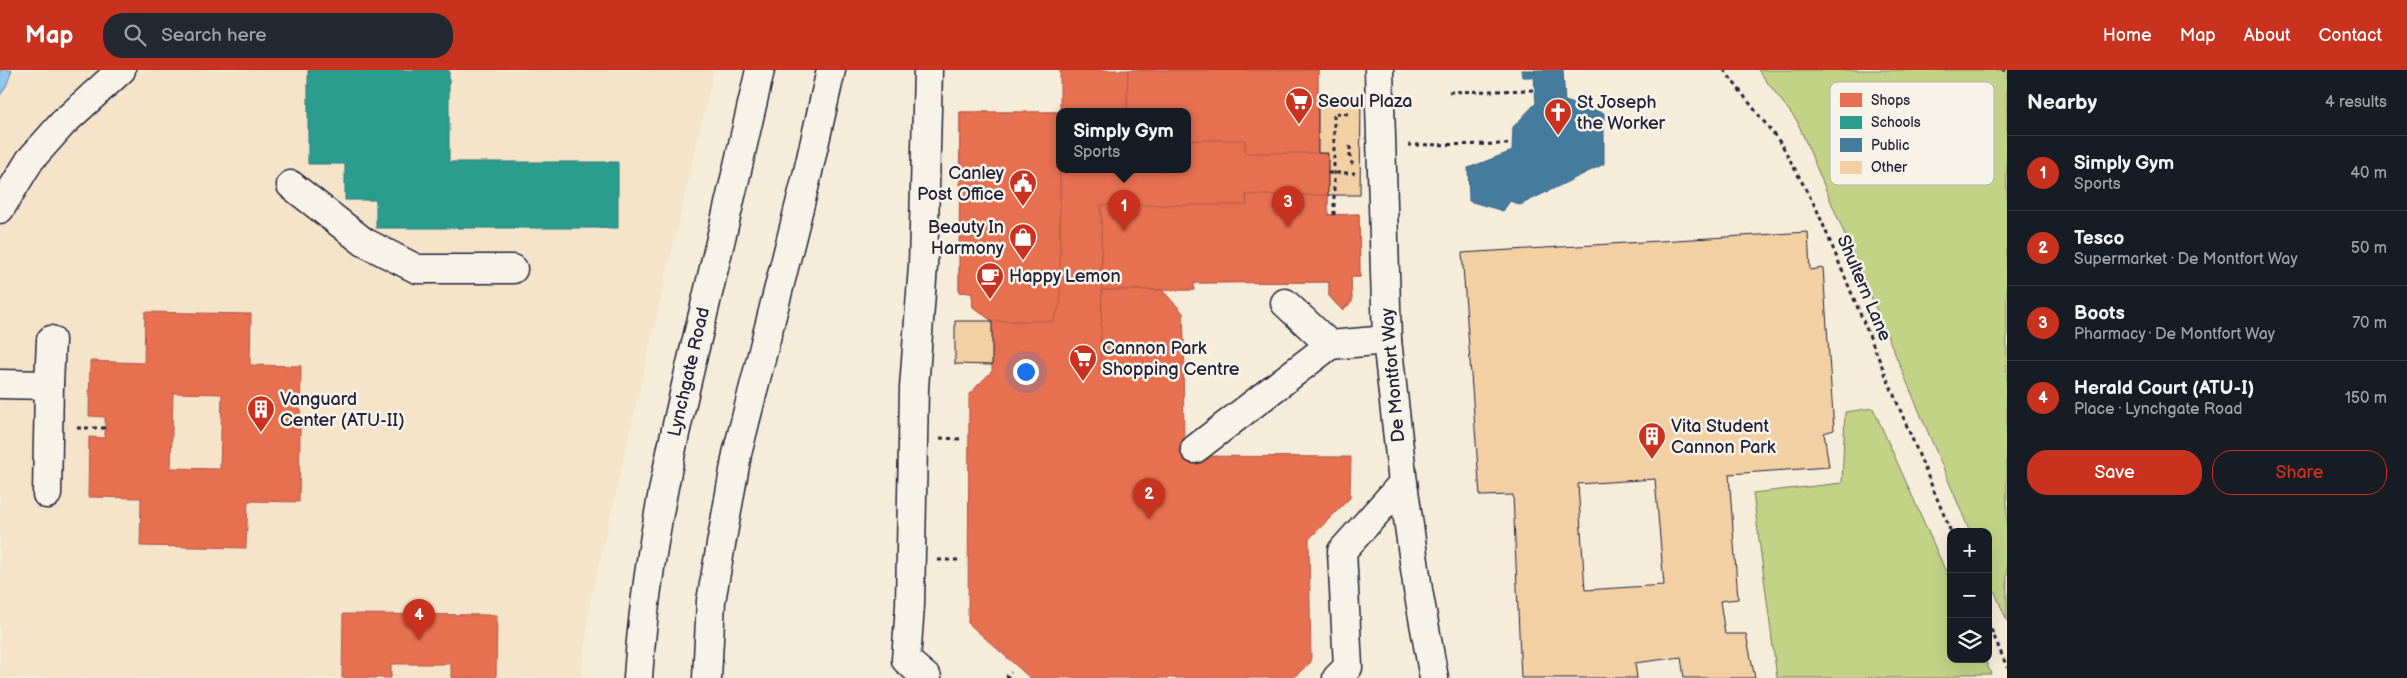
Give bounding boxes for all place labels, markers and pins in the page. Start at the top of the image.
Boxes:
supermarket icon: Seoul Plaza [1284,86,1314,125]
place label: Seoul Plaza [1318,91,1412,112]
place label: St Joseph the Worker [1577,92,1666,134]
church icon: St Joseph the Worker [1543,97,1573,136]
place label: Canley Post Office [917,163,1005,205]
public building icon: Canley Post Office [1008,168,1038,207]
pin: 3 [1272,186,1304,227]
pin: 1 [1108,190,1140,231]
place label: Beauty In Harmony [928,217,1005,259]
shop icon: Beauty In Harmony [1008,222,1038,261]
cafe icon: Happy Lemon [975,261,1005,300]
place label: Happy Lemon [1009,266,1121,287]
place label: Cannon Park Shopping Centre [1102,338,1240,380]
supermarket icon: Cannon Park Shopping Centre [1068,343,1098,382]
place label: Vanguard Center (ATU-II) [280,389,405,431]
building icon: Vanguard Center (ATU-II) [246,394,276,433]
place label: Vita Student Cannon Park [1671,416,1776,458]
building icon: Vita Student Cannon Park [1637,421,1667,460]
pin: 2 [1133,478,1165,519]
pin: 4 [403,599,435,640]

